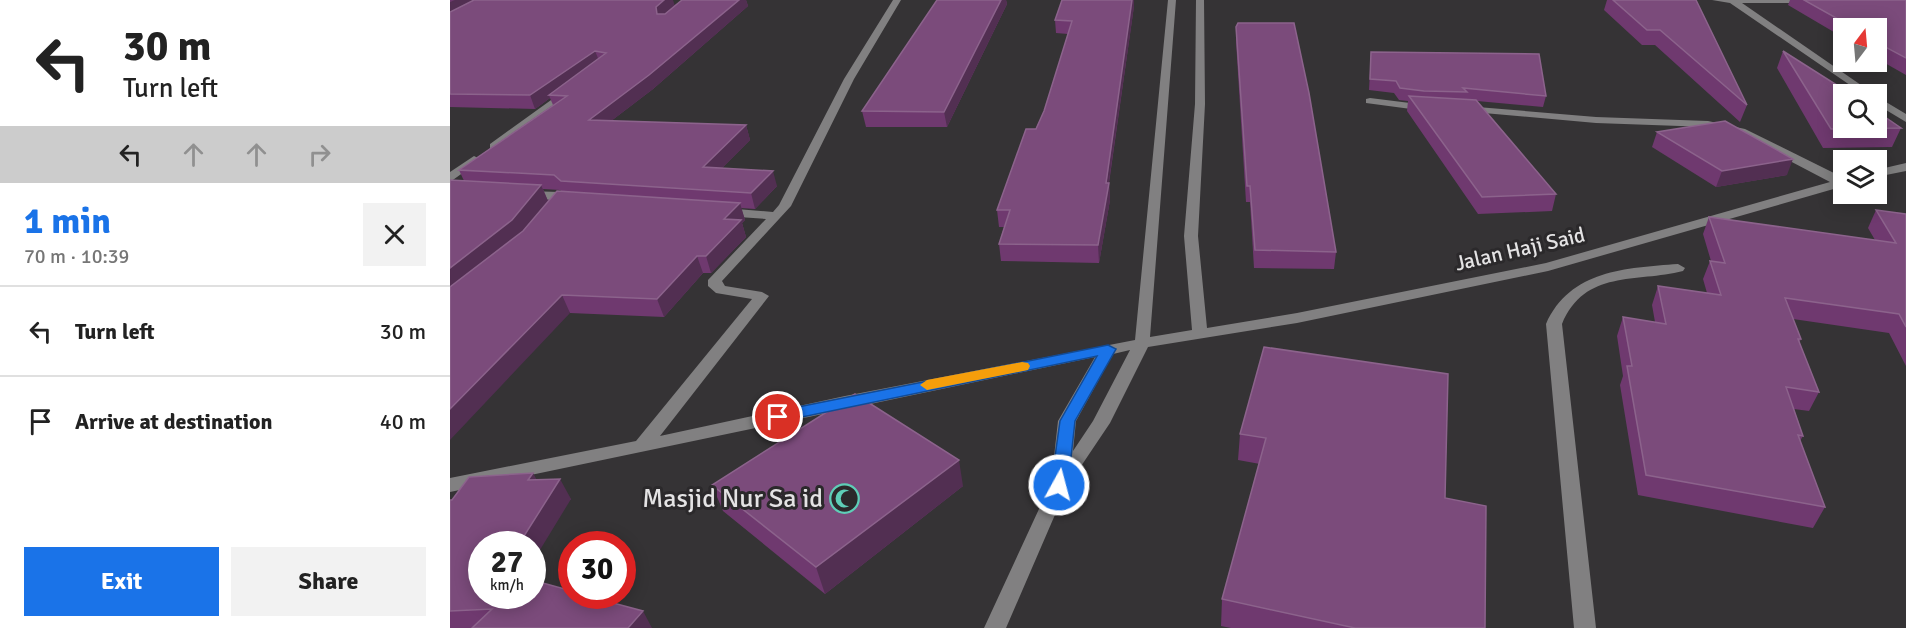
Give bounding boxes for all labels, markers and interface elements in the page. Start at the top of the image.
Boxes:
north arrow [1833,18,1887,72]
map controls [1833,18,1887,204]
text: 30 m [123,21,212,72]
icon: left [24,24,102,102]
text: Turn left [123,72,218,105]
button: search [1833,84,1887,138]
icon: left [114,138,147,171]
icon: ahead [177,138,210,171]
icon: ahead [240,138,273,171]
icon: right [303,138,336,171]
button: layers [1833,150,1887,204]
text: 1 min [24,199,111,244]
button: close [363,203,426,266]
street label: Jalan Haji Said [1452,221,1588,277]
text: 70 m · 10:39 [24,244,129,269]
icon: left [24,315,57,348]
text: Turn left [75,318,155,345]
text: 30 m [380,318,426,345]
pin [752,391,803,442]
icon: arrive [761,400,794,433]
icon: arrive [24,405,57,438]
text: Arrive at destination [75,408,272,435]
text: 40 m [380,408,426,435]
position arrow [1027,453,1091,517]
place label: Masjid Nur Sa id [642,483,823,515]
mosque icon: Masjid Nur Sa id [828,483,860,515]
speed limit sign: 30 [558,531,636,609]
text: 27 [491,544,523,581]
button: Exit [24,547,219,616]
button: Share [231,547,426,616]
text: km/h [490,576,524,594]

